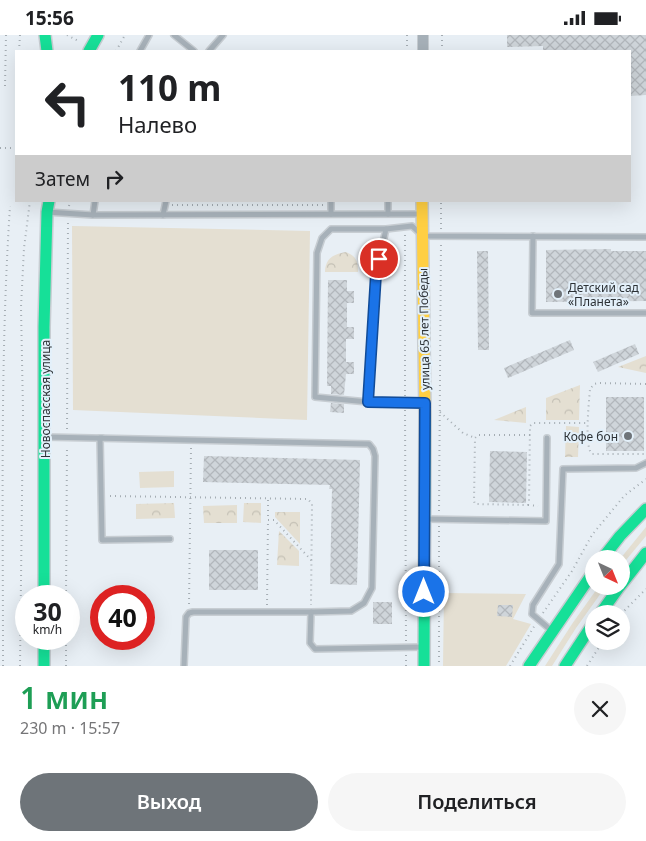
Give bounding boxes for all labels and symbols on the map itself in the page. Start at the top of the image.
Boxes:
pin [358,238,400,280]
street label: улица 65 лет Победы [414,268,434,390]
place label: Детский сад «Планета» [568,279,640,310]
marker: Детский сад «Планета» [552,288,564,300]
street label: Новоспасская улица [37,340,54,458]
place label: Кофе бон [563,428,618,445]
marker: Кофе бон [622,430,634,442]
north arrow [585,550,630,595]
position arrow [397,565,449,617]
speed limit sign: 40 [90,585,155,650]

